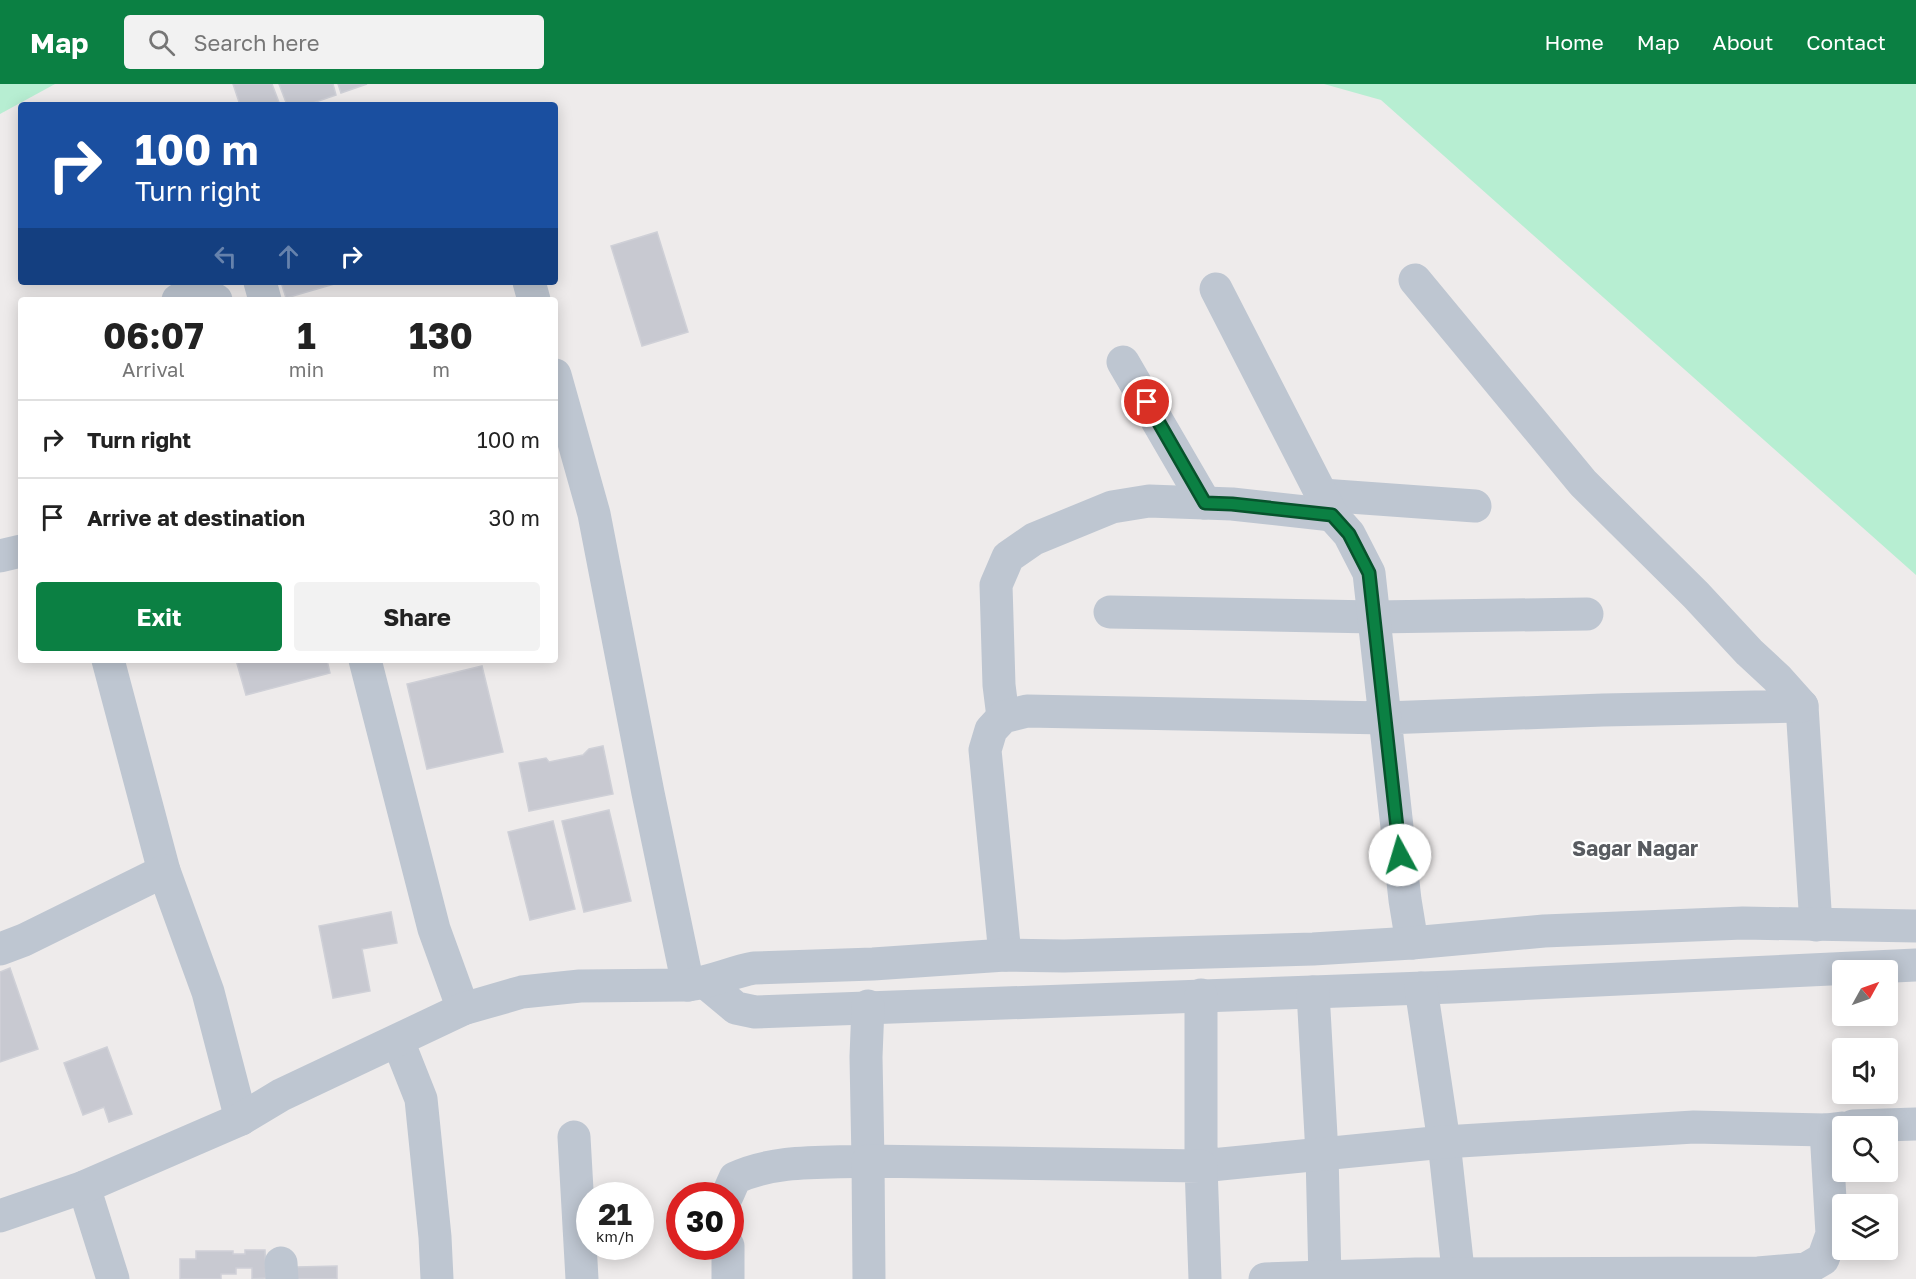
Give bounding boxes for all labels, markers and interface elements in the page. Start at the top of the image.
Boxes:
search box [124,15,544,69]
text: Map [30,26,88,59]
icon: search [145,26,178,59]
text: Search here [193,29,319,56]
text: Home [1544,29,1604,55]
text: Map [1637,29,1680,55]
text: About [1713,29,1773,55]
text: Contact [1806,29,1886,55]
text: 100 m [135,124,258,174]
icon: right [36,126,114,204]
text: Turn right [135,175,261,207]
icon: left [209,240,242,273]
icon: ahead [272,240,305,273]
icon: right [335,240,368,273]
text: 06:07 [103,314,204,357]
text: 1 [297,314,316,357]
text: 130 [409,314,473,357]
text: Arrival [122,357,185,381]
text: min [289,357,324,381]
text: m [432,357,450,381]
pin [1121,376,1172,427]
icon: arrive [1130,385,1163,418]
icon: right [36,423,69,456]
text: Turn right [87,426,191,453]
text: 100 m [477,426,540,453]
icon: arrive [36,501,69,534]
text: Arrive at destination [87,504,305,531]
text: 30 m [489,504,540,531]
button: Exit [36,582,282,651]
button: Share [294,582,540,651]
position arrow [1368,823,1432,887]
district label: Sagar Nagar [1572,835,1698,861]
north arrow [1832,960,1898,1026]
map controls [1832,960,1898,1260]
button: sound [1832,1038,1898,1104]
button: search [1832,1116,1898,1182]
speed limit sign: 30 [666,1182,744,1260]
button: layers [1832,1194,1898,1260]
text: 21 [598,1196,632,1232]
text: km/h [596,1227,634,1245]

